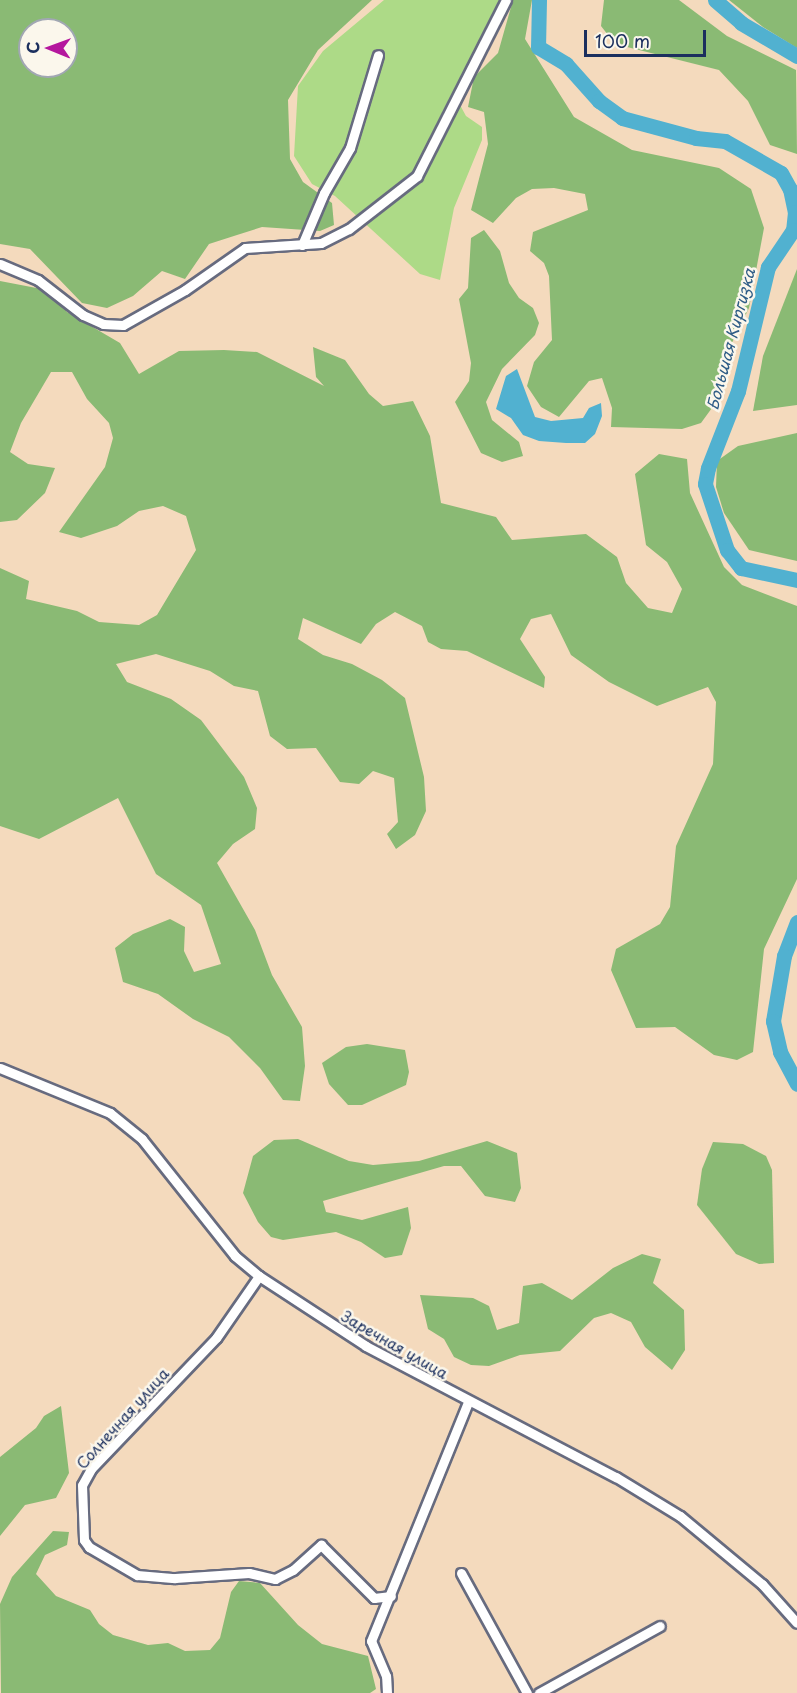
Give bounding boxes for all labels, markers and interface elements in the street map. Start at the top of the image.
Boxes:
north arrow [18,18,78,78]
scale bar [587,18,708,56]
text: 100 m [595,27,650,54]
text: С [20,41,44,54]
water label: Большая Киргизка [702,266,758,412]
street label: Заречная улица [338,1306,452,1382]
street label: Солнечная улица [72,1364,172,1472]

